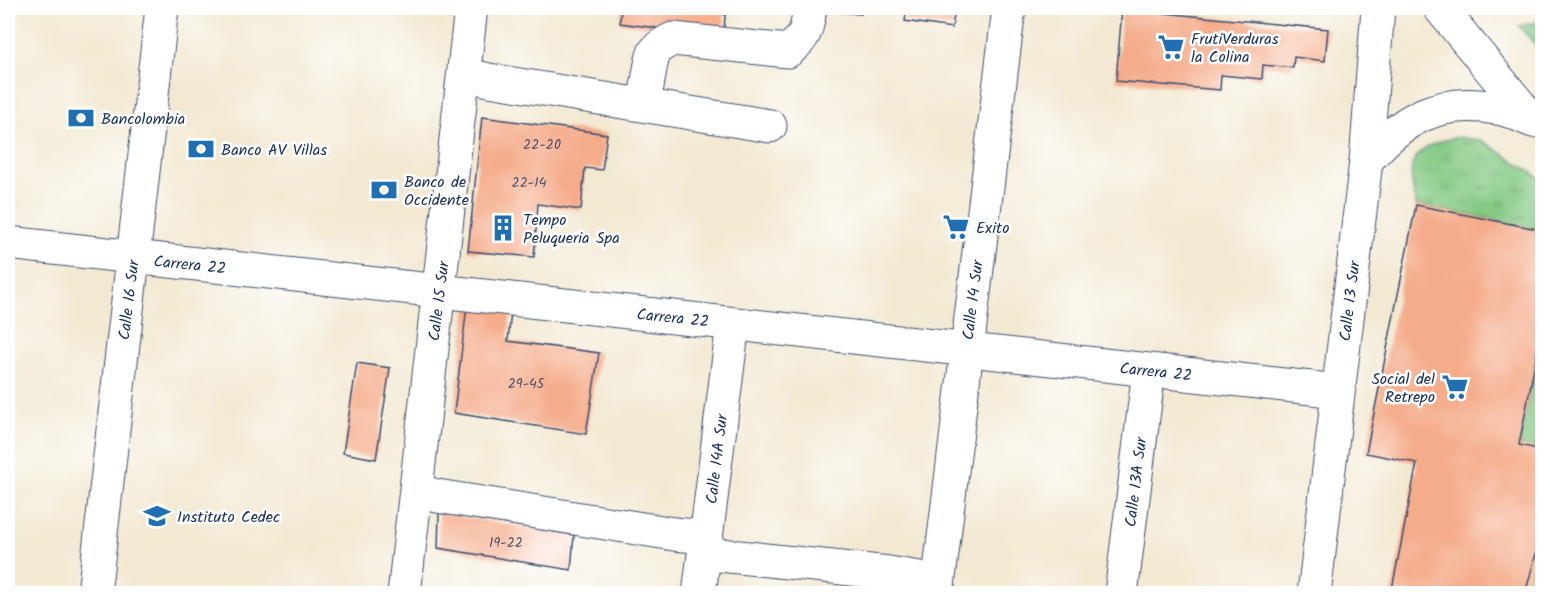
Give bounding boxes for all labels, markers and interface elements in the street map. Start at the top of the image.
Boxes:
place label: FrutiVerduras la Colina [1191,27,1279,70]
supermarket icon: FrutiVerduras la Colina [1156,32,1186,62]
bank icon: Bancolombia [66,103,96,133]
place label: Bancolombia [101,107,185,132]
bank icon: Banco AV Villas [186,134,216,164]
house number: 22-20 [523,134,561,156]
place label: Banco AV Villas [221,138,327,163]
place label: Banco de Occidente [404,170,469,213]
house number: 22-14 [512,172,547,194]
bank icon: Banco de Occidente [369,175,399,205]
place label: Tempo Peluqueria Spa [523,208,620,251]
supermarket icon: Exito [941,212,971,242]
building icon: Tempo Peluqueria Spa [488,213,518,243]
place label: Exito [976,216,1009,241]
street label: Carrera 22 [152,249,227,282]
street label: Calle 16 Sur [112,257,147,342]
street label: Calle 14 Sur [956,257,991,342]
street label: Calle 15 Sur [422,258,457,342]
street label: Calle 13 Sur [1333,258,1368,343]
street label: Carrera 22 [635,302,710,335]
street label: Carrera 22 [1118,356,1193,389]
place label: Social del Retrepo [1371,367,1435,410]
supermarket icon: Social del Retrepo [1440,372,1470,402]
house number: 29-45 [508,373,546,395]
street label: Calle 14A Sur [700,411,736,505]
street label: Calle 13A Sur [1119,434,1155,529]
school or university icon: Instituto Cedec [142,501,172,531]
place label: Instituto Cedec [177,505,280,530]
house number: 19-22 [489,532,523,554]

